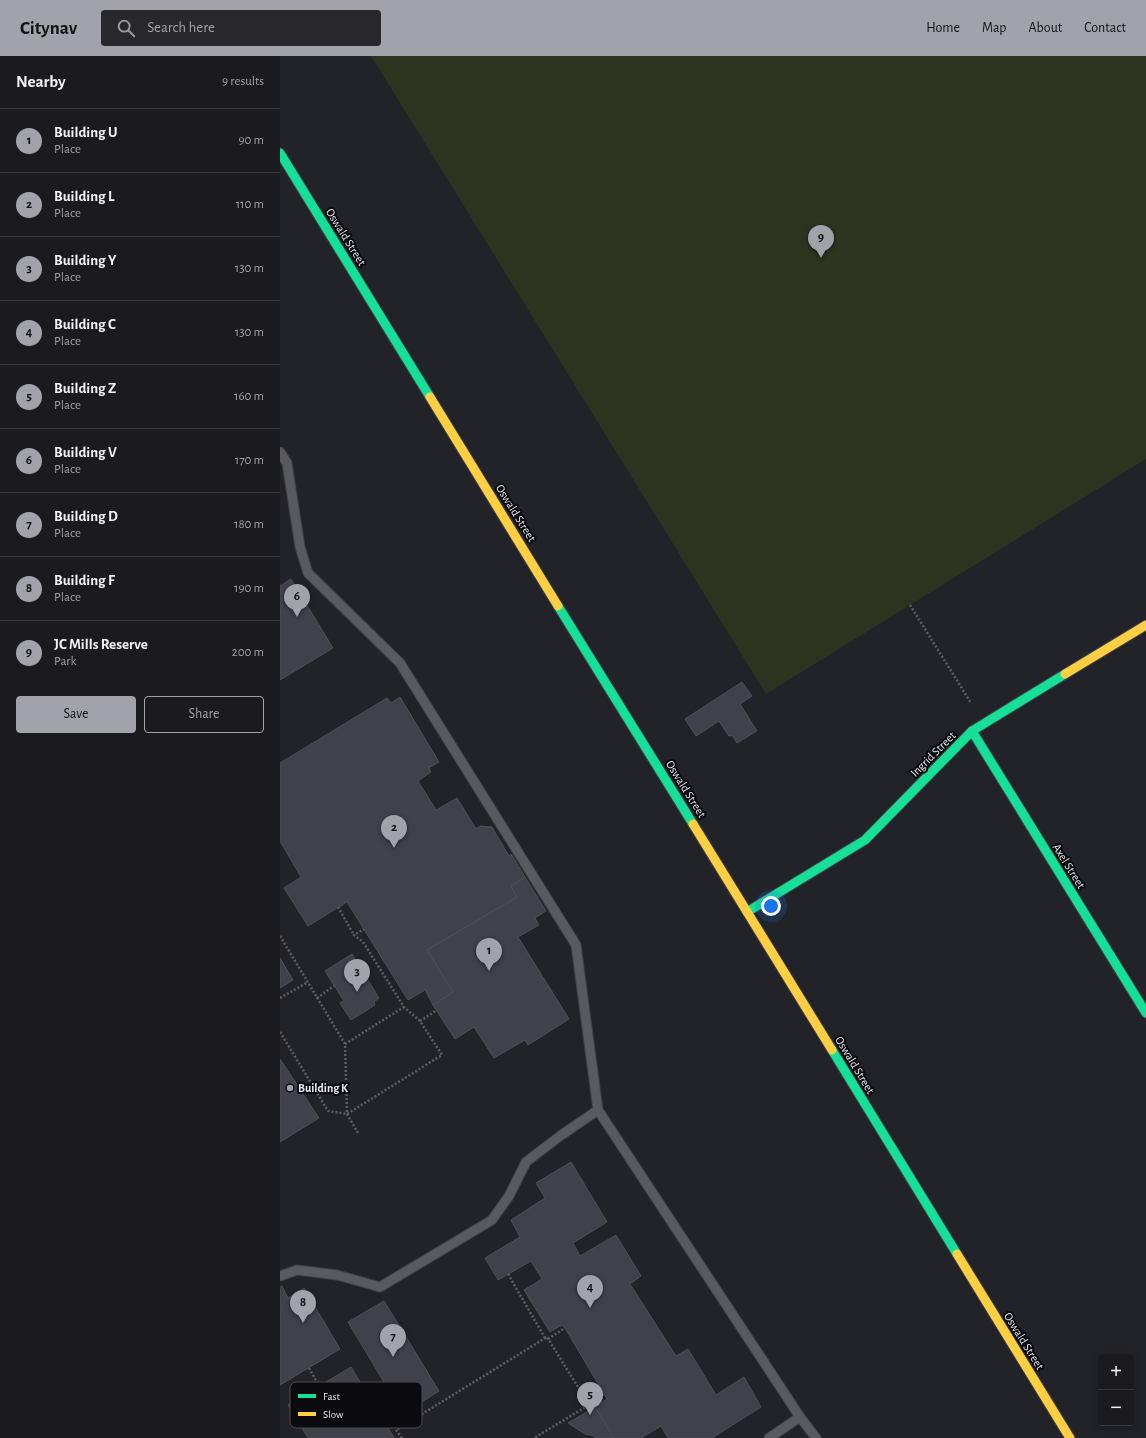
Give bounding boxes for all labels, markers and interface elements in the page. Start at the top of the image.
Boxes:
search box [101,10,381,46]
icon: search [115,17,137,39]
text: Citynav [20,19,77,38]
text: Search here [147,20,215,35]
text: Home [926,21,960,35]
text: Map [982,21,1006,35]
text: About [1028,21,1062,35]
text: Contact [1084,21,1126,35]
text: Nearby [16,73,66,90]
text: 9 results [222,75,264,88]
text: Building U [54,125,117,140]
text: 1 [27,134,31,147]
text: 90 m [238,134,264,147]
text: Place [54,143,81,156]
text: Building L [54,189,114,204]
text: 2 [26,198,32,211]
text: 110 m [236,198,264,211]
street label: Oswald Street [324,206,368,268]
text: Place [54,207,81,220]
pin: 9 [808,225,834,258]
text: Building Y [54,253,116,268]
text: 3 [26,262,32,275]
text: 130 m [235,262,264,275]
text: Place [54,271,81,284]
text: Building C [54,317,116,332]
text: 4 [26,326,32,339]
text: 130 m [235,326,264,339]
text: Place [54,335,81,348]
text: Building Z [54,381,116,396]
text: 5 [26,390,32,403]
text: 160 m [234,390,264,403]
text: Place [54,399,81,412]
text: Building V [54,445,117,460]
text: 6 [26,454,32,467]
text: 170 m [235,454,264,467]
text: Place [54,463,81,476]
street label: Oswald Street [494,482,538,544]
text: Building D [54,509,118,524]
text: 7 [26,518,32,531]
text: 180 m [234,518,264,531]
text: Place [54,527,81,540]
text: Building F [54,573,115,588]
text: 8 [26,582,32,595]
text: 190 m [234,582,264,595]
pin: 6 [284,584,310,617]
text: Place [54,591,81,604]
text: JC Mills Reserve [54,637,148,652]
text: 9 [26,646,32,659]
text: 200 m [232,646,264,659]
text: Park [54,655,76,668]
button: Save [16,696,136,733]
button: Share [144,696,264,733]
street label: Ingrid Street [908,729,958,779]
street label: Oswald Street [664,758,708,820]
pin: 2 [381,815,407,848]
street label: Axel Street [1050,841,1088,891]
your location [761,896,781,916]
pin: 1 [476,938,502,971]
pin: 3 [344,959,370,992]
street label: Oswald Street [833,1034,877,1096]
place label: Building K [298,1082,349,1094]
marker: Building K [285,1083,295,1093]
pin: 4 [577,1275,603,1308]
pin: 8 [290,1290,316,1323]
street label: Oswald Street [1002,1310,1046,1372]
pin: 7 [380,1324,406,1357]
map controls [1098,1354,1134,1426]
button: + [1098,1354,1134,1390]
legend [290,1382,422,1428]
pin: 5 [577,1382,603,1415]
button: − [1098,1390,1134,1426]
text: Fast [323,1391,341,1402]
text: Slow [323,1409,344,1420]

